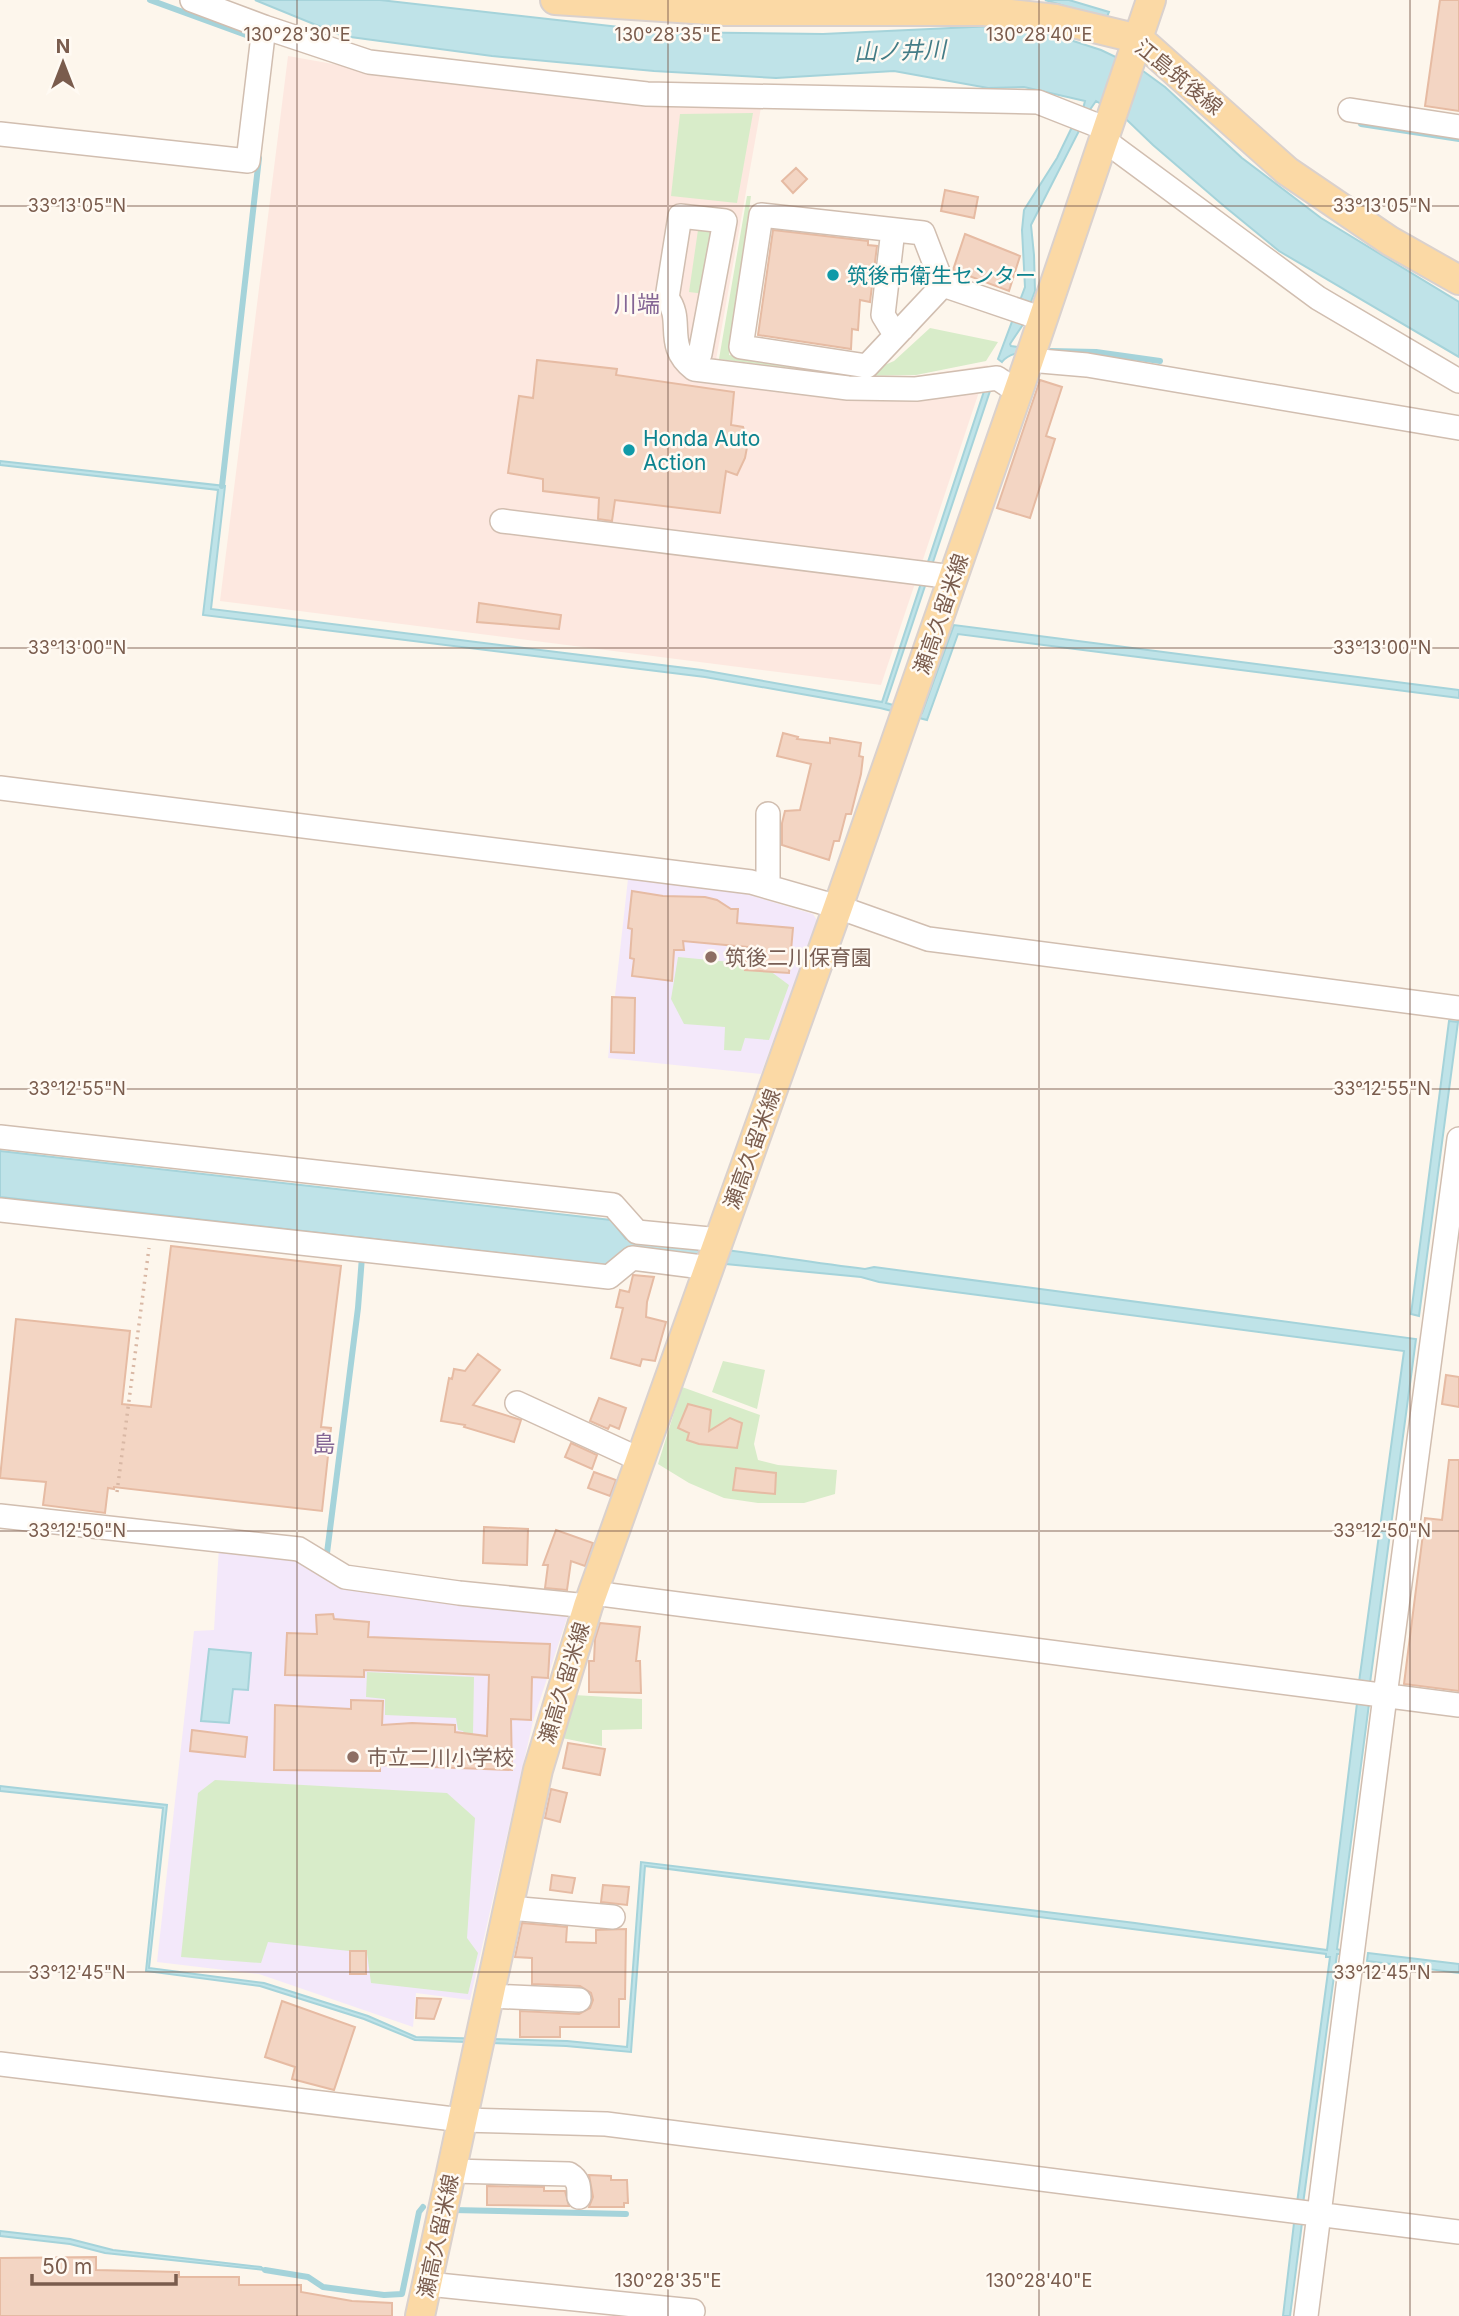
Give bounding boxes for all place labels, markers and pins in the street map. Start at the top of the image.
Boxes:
place label: 筑後市衛生センター [847,263,1036,288]
marker: 筑後市衛生センター [825,267,841,283]
place label: Honda Auto Action [643,426,760,475]
marker: Honda Auto Action [621,442,637,458]
place label: 筑後二川保育園 [725,945,872,970]
marker: 筑後二川保育園 [703,949,719,965]
place label: 市立二川小学校 [367,1745,514,1770]
marker: 市立二川小学校 [345,1749,361,1765]

